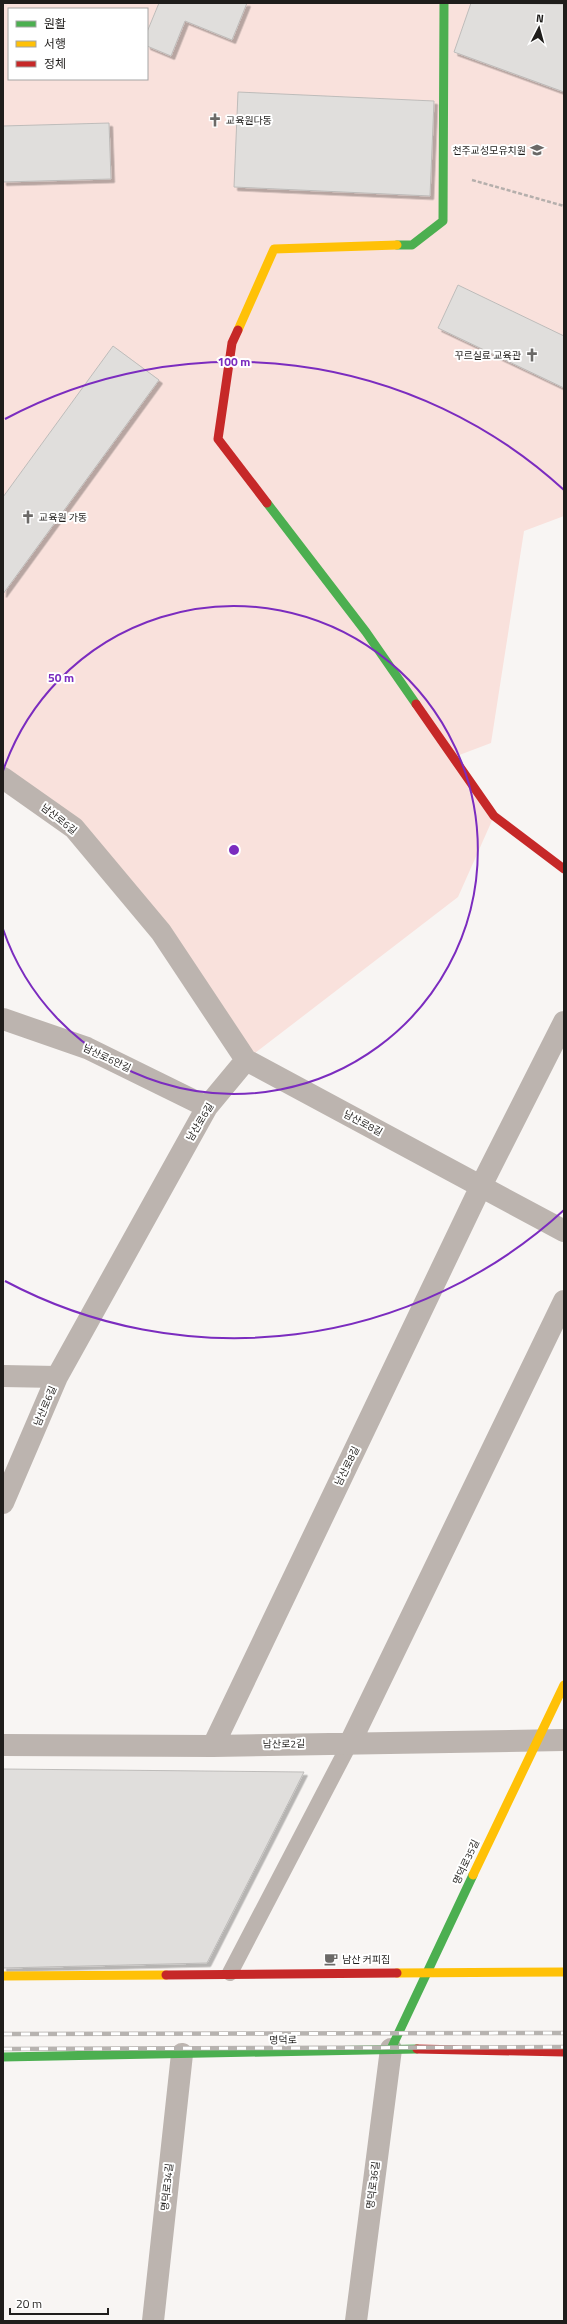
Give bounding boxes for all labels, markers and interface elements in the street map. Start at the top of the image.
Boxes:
legend [8,8,148,80]
north arrow [519,8,559,48]
text: N [535,10,545,26]
text: 원활 [44,14,66,33]
text: 서행 [44,34,66,53]
text: 정체 [44,54,66,73]
church icon: 교육원다동 [207,112,223,128]
place label: 교육원다동 [226,113,272,128]
school or university icon: 천주교성모유치원 [529,142,545,158]
place label: 천주교성모유치원 [452,143,526,158]
church icon: 꾸르실료 교육관 [524,347,540,363]
place label: 꾸르실료 교육관 [454,348,522,363]
text: 100 m [218,352,250,371]
church icon: 교육원 가동 [20,509,36,525]
place label: 교육원 가동 [39,510,87,525]
text: 50 m [48,668,74,687]
street label: 남산로6길 [38,800,80,838]
centre of rings [227,843,241,857]
street label: 남산로6안길 [80,1040,134,1076]
street label: 남산로6길 [183,1100,217,1144]
street label: 남산로8길 [341,1106,385,1140]
street label: 남산로6길 [30,1384,60,1428]
street label: 남산로8길 [331,1444,363,1488]
street label: 남산로2길 [263,1736,305,1752]
street label: 명덕로35길 [449,1837,483,1887]
cafe icon: 남산 커피집 [323,1951,339,1967]
place label: 남산 커피집 [342,1952,390,1967]
street label: 명덕로 [269,2032,297,2048]
street label: 명덕로36길 [363,2160,383,2210]
street label: 명덕로34길 [157,2162,177,2212]
scale bar [10,2290,108,2316]
text: 20 m [16,2294,42,2313]

